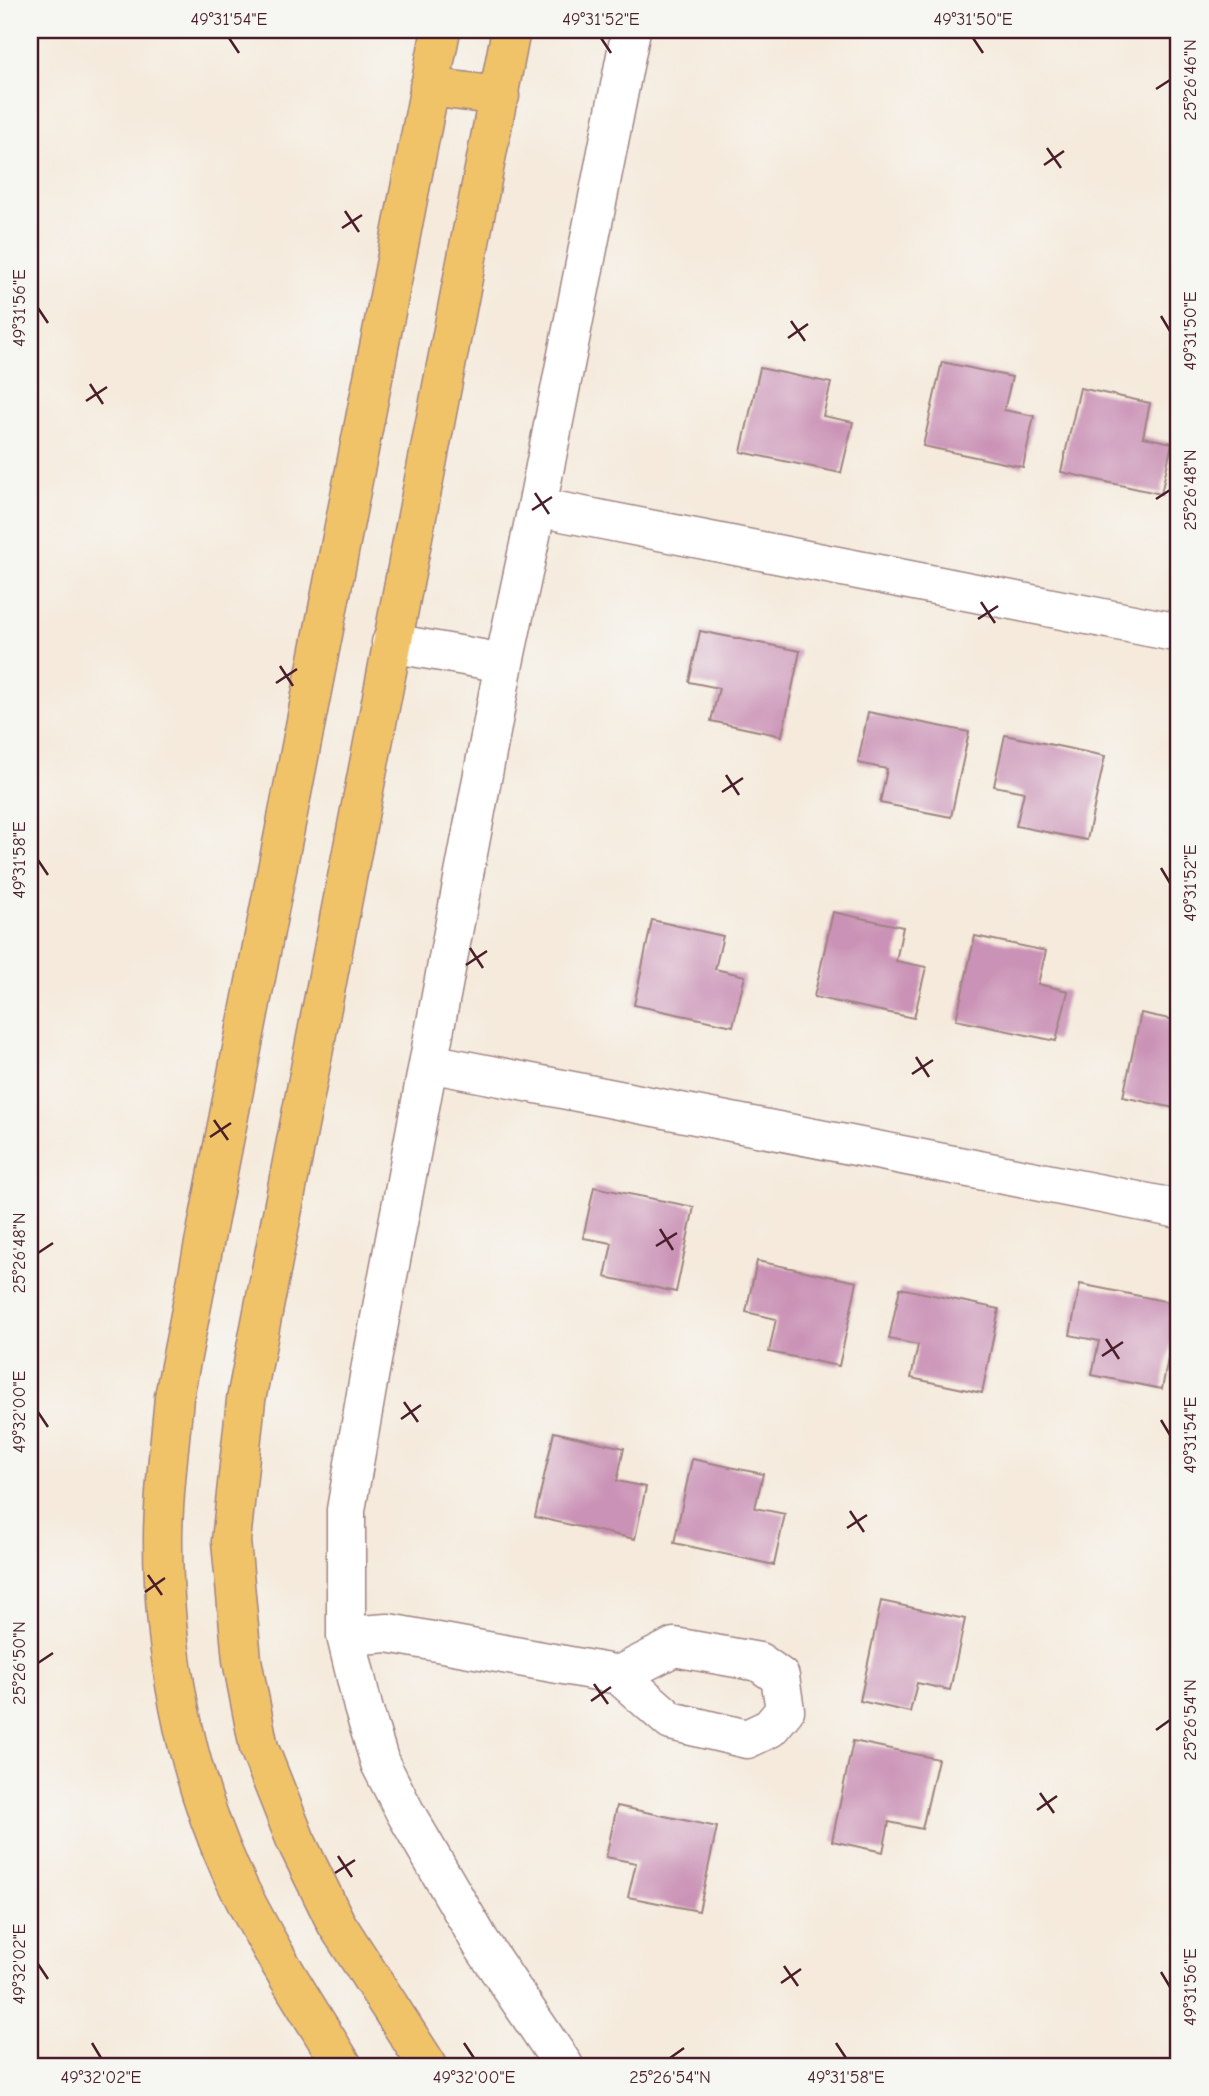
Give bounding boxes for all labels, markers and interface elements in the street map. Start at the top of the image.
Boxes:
text: 49°31'54"E [191,9,268,30]
text: 49°31'52"E [562,9,640,30]
text: 49°31'50"E [933,9,1013,30]
text: 25°26'46"N [1180,39,1201,121]
text: 49°31'56"E [9,269,30,347]
text: 49°31'50"E [1180,291,1201,371]
text: 25°26'48"N [1180,449,1201,531]
text: 49°31'58"E [9,821,30,899]
text: 49°31'52"E [1180,844,1201,922]
text: 25°26'48"N [9,1212,30,1294]
text: 49°32'00"E [9,1371,30,1453]
text: 49°31'54"E [1180,1396,1201,1473]
text: 25°26'50"N [9,1621,30,1705]
text: 25°26'54"N [1180,1679,1201,1761]
text: 49°32'02"E [9,1923,30,2004]
text: 49°31'56"E [1180,1948,1201,2026]
text: 49°32'02"E [61,2067,142,2088]
text: 49°32'00"E [433,2067,515,2088]
text: 25°26'54"N [629,2067,711,2088]
text: 49°31'58"E [807,2067,885,2088]

